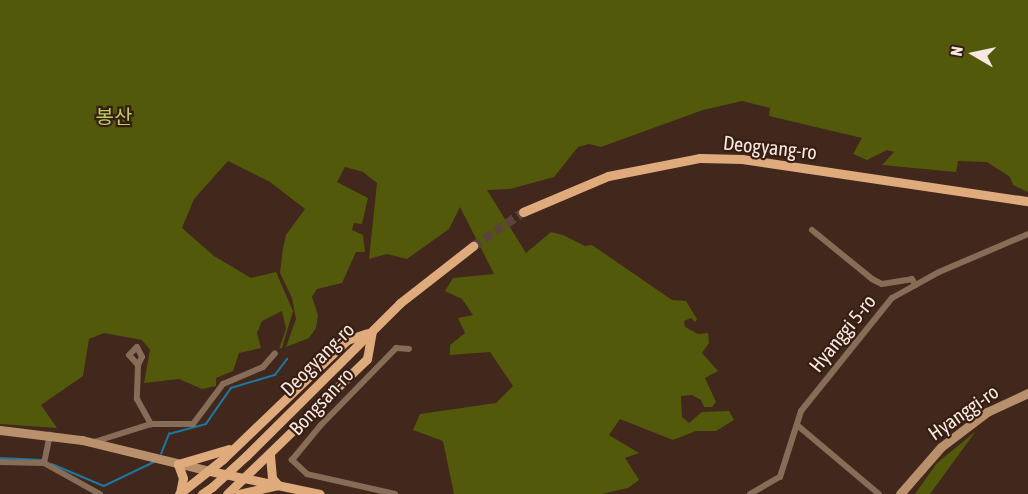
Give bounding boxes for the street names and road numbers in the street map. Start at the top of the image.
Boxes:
street label: Deogyang-ro [722,130,818,164]
street label: Hyanggi 5-ro [804,290,880,376]
street label: Deogyang-ro [275,317,359,401]
street label: Bongsan-ro [284,362,358,440]
street label: Hyanggi-ro [923,379,1003,445]

